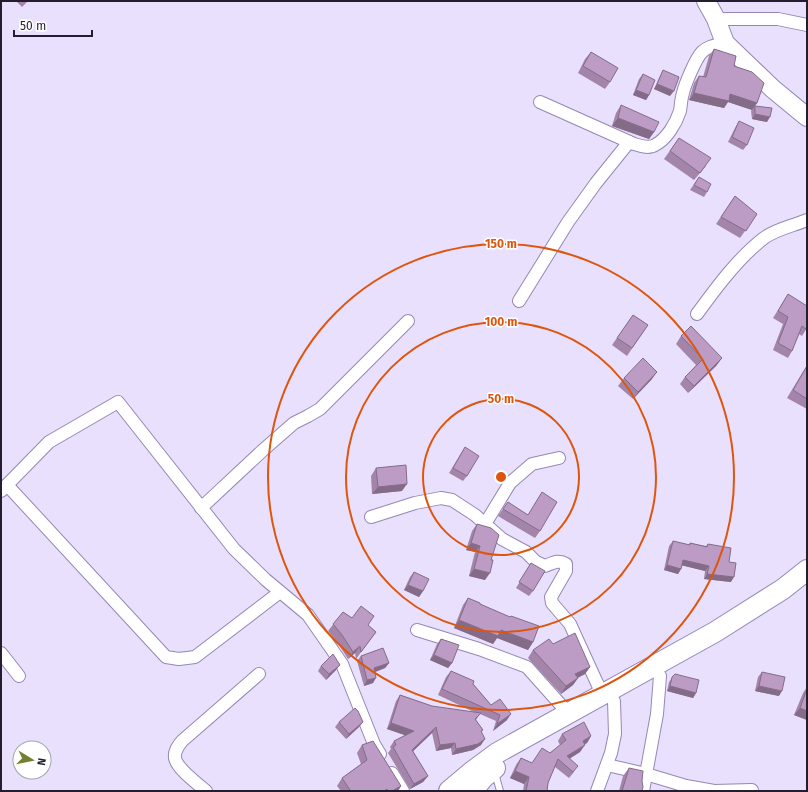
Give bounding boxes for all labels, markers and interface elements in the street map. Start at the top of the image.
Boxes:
scale bar [14,12,92,38]
text: 50 m [20,19,46,33]
text: 150 m [485,237,517,251]
text: 100 m [485,315,517,329]
text: 50 m [488,392,514,406]
centre of rings [494,470,508,484]
north arrow [12,740,52,780]
text: N [34,757,48,766]

